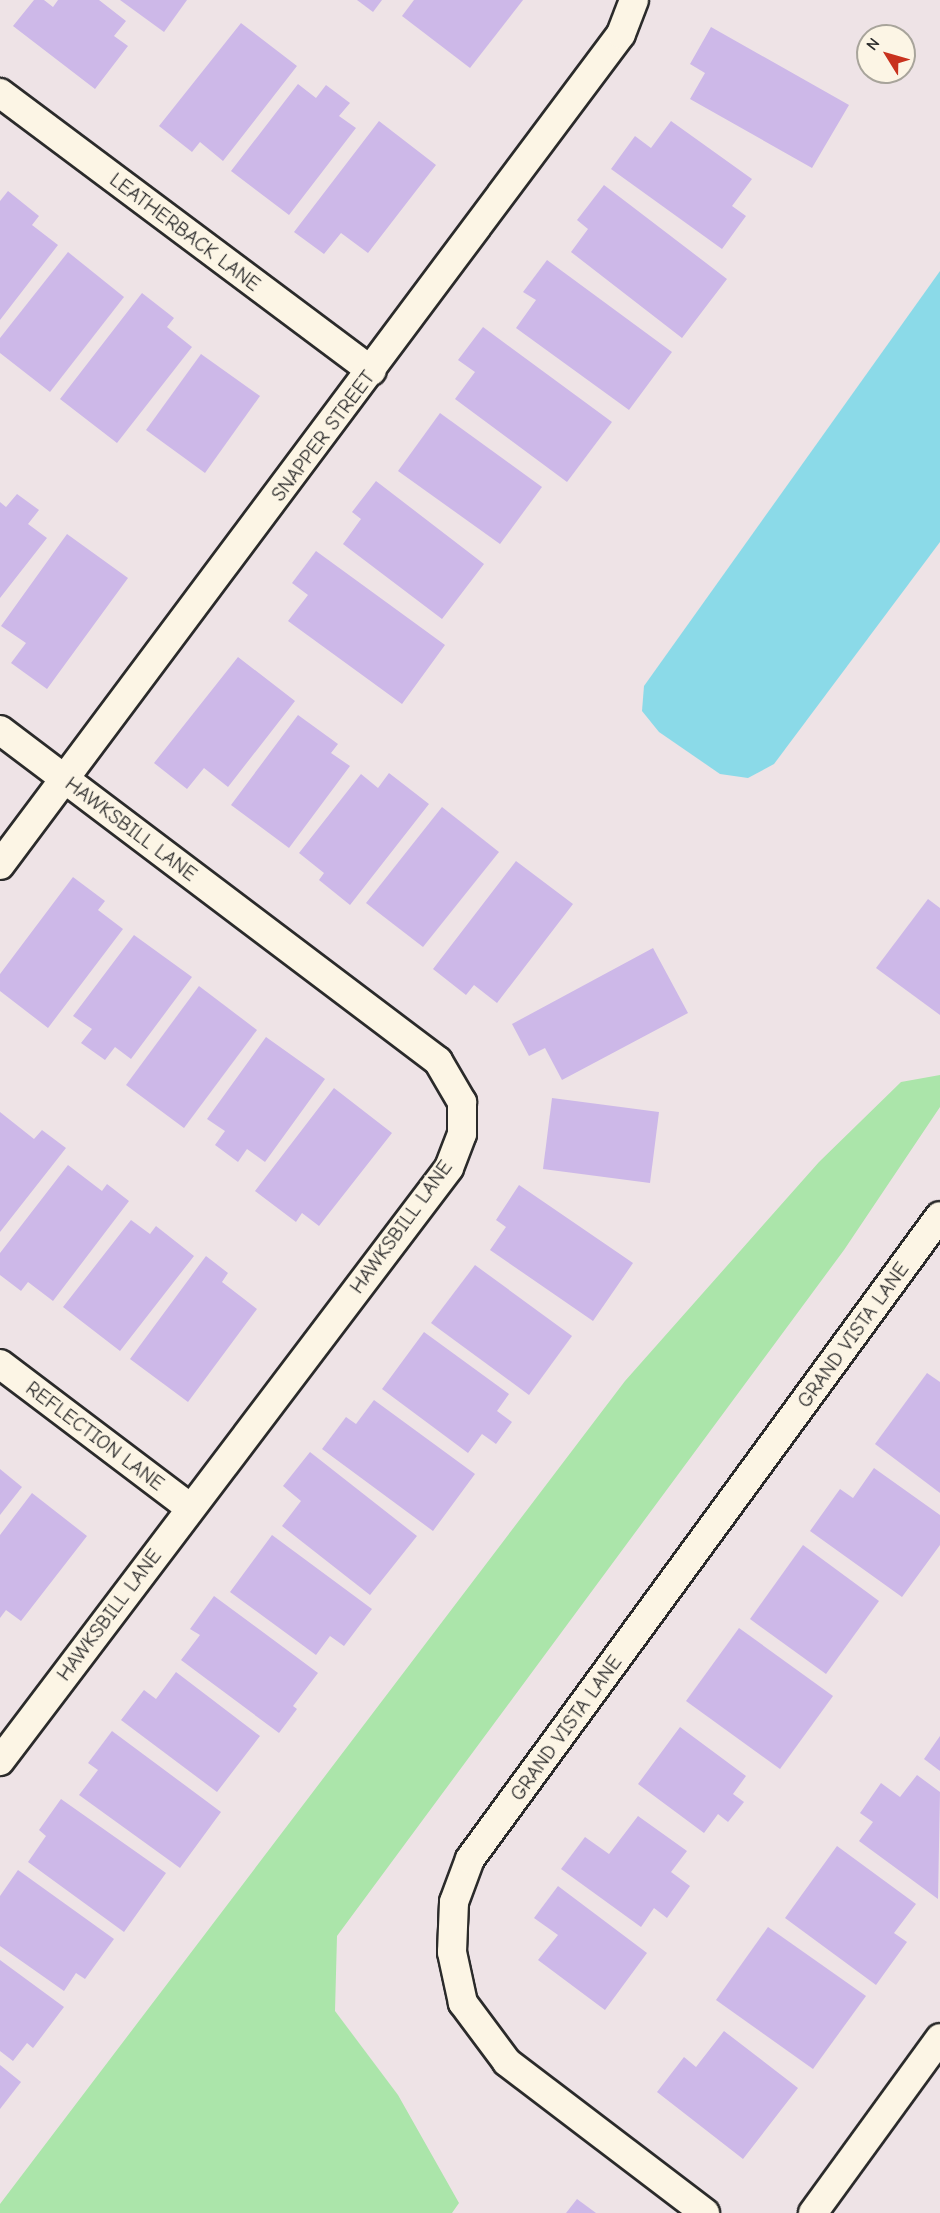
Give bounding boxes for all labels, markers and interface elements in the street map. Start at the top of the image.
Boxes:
north arrow [856,24,916,84]
text: N [863,35,884,54]
street label: LEATHERBACK LANE [105,168,265,296]
street label: SNAPPER STREET [266,366,380,506]
street label: HAWKSBILL LANE [60,772,202,886]
street label: HAWKSBILL LANE [345,1156,457,1298]
street label: GRAND VISTA LANE [792,1258,914,1412]
street label: REFLECTION LANE [21,1376,169,1496]
street label: HAWKSBILL LANE [52,1544,166,1686]
street label: GRAND VISTA LANE [505,1651,627,1805]

